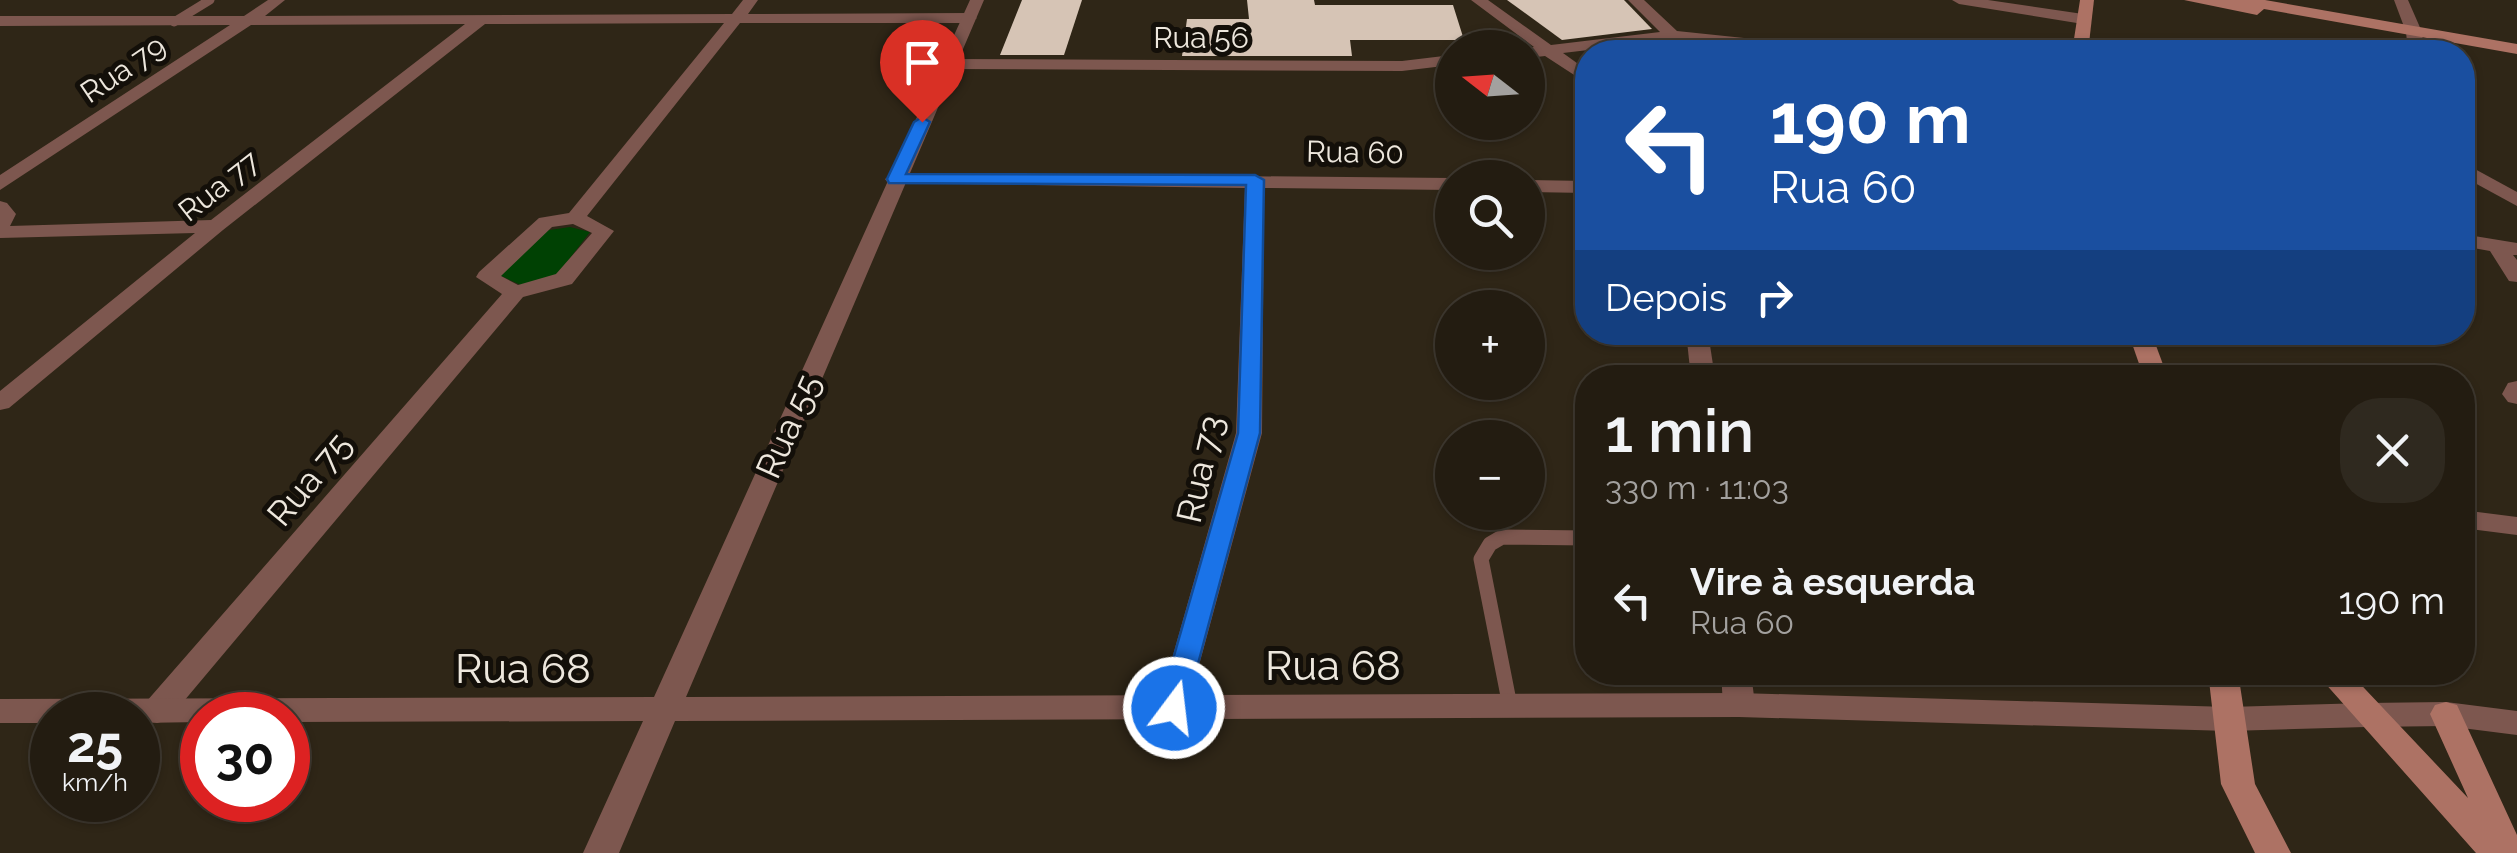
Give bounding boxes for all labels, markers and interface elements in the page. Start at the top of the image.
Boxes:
pin [880,20,965,123]
street label: Rua 56 [1153,20,1249,55]
street label: Rua 79 [74,28,172,110]
north arrow [1435,30,1545,140]
map controls [1435,30,1545,530]
icon: arrive [895,35,950,90]
text: 190 m [1770,77,1971,159]
icon: left [1605,80,1735,210]
street label: Rua 60 [1306,134,1404,170]
street label: Rua 77 [171,143,267,229]
button: search [1435,160,1545,270]
text: Rua 60 [1770,161,1916,214]
icon: right [1747,270,1802,325]
text: Depois [1605,275,1727,320]
button: + [1435,290,1545,400]
street label: Rua 55 [747,368,829,484]
text: 1 min [1605,396,1754,466]
button: close [2340,398,2445,503]
street label: Rua 73 [1168,411,1232,527]
button: − [1435,420,1545,530]
street label: Rua 75 [258,424,360,534]
text: 330 m · 11:03 [1605,469,1789,506]
text: Vire à esquerda [1690,559,1975,604]
icon: left [1605,573,1660,628]
text: 190 m [2339,578,2445,623]
text: Rua 60 [1690,604,1794,641]
street label: Rua 68 [1265,641,1401,690]
street label: Rua 68 [455,644,591,693]
position arrow [1122,656,1226,760]
speed limit sign: 30 [180,692,310,822]
text: 25 [67,715,123,774]
text: km/h [62,767,128,797]

